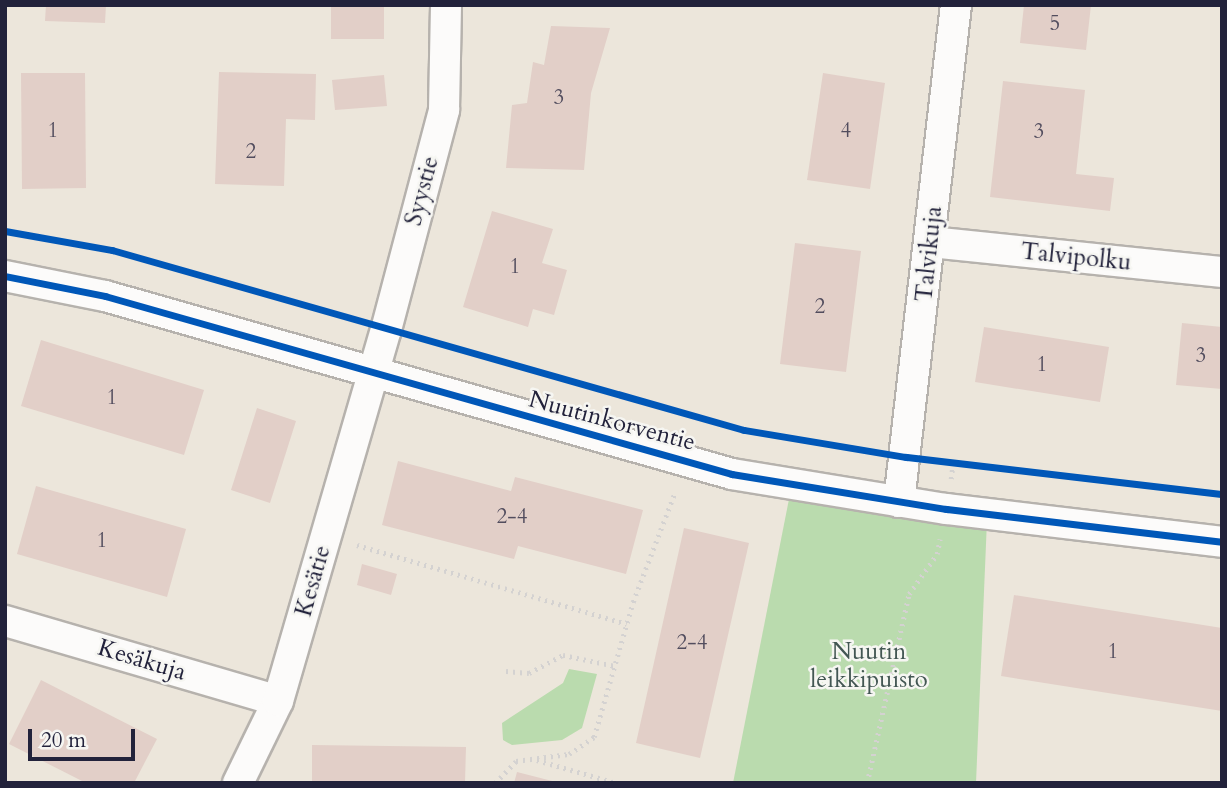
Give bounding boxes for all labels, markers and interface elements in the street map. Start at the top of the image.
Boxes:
house number: 5 [1050,11,1060,37]
house number: 3 [554,85,564,111]
house number: 1 [48,118,58,144]
house number: 4 [841,118,851,144]
house number: 3 [1034,119,1044,145]
house number: 2 [246,139,256,165]
street label: Syystie [399,153,445,229]
street label: Talvikuja [910,205,948,303]
street label: Talvipolku [1019,237,1133,277]
house number: 1 [510,254,520,280]
house number: 2 [815,294,825,320]
house number: 3 [1196,343,1206,369]
house number: 1 [1037,352,1047,378]
house number: 1 [107,385,117,411]
street label: Nuutinkorventie [526,385,698,457]
house number: 2-4 [497,504,527,530]
house number: 1 [97,528,107,554]
street label: Kesätie [289,542,337,620]
house number: 2-4 [677,630,707,656]
street label: Kesäkuja [95,633,189,687]
park label: Nuutin leikkipuisto [810,638,928,694]
house number: 1 [1108,639,1118,665]
scale bar [32,714,138,758]
text: 20 m [41,726,86,755]

